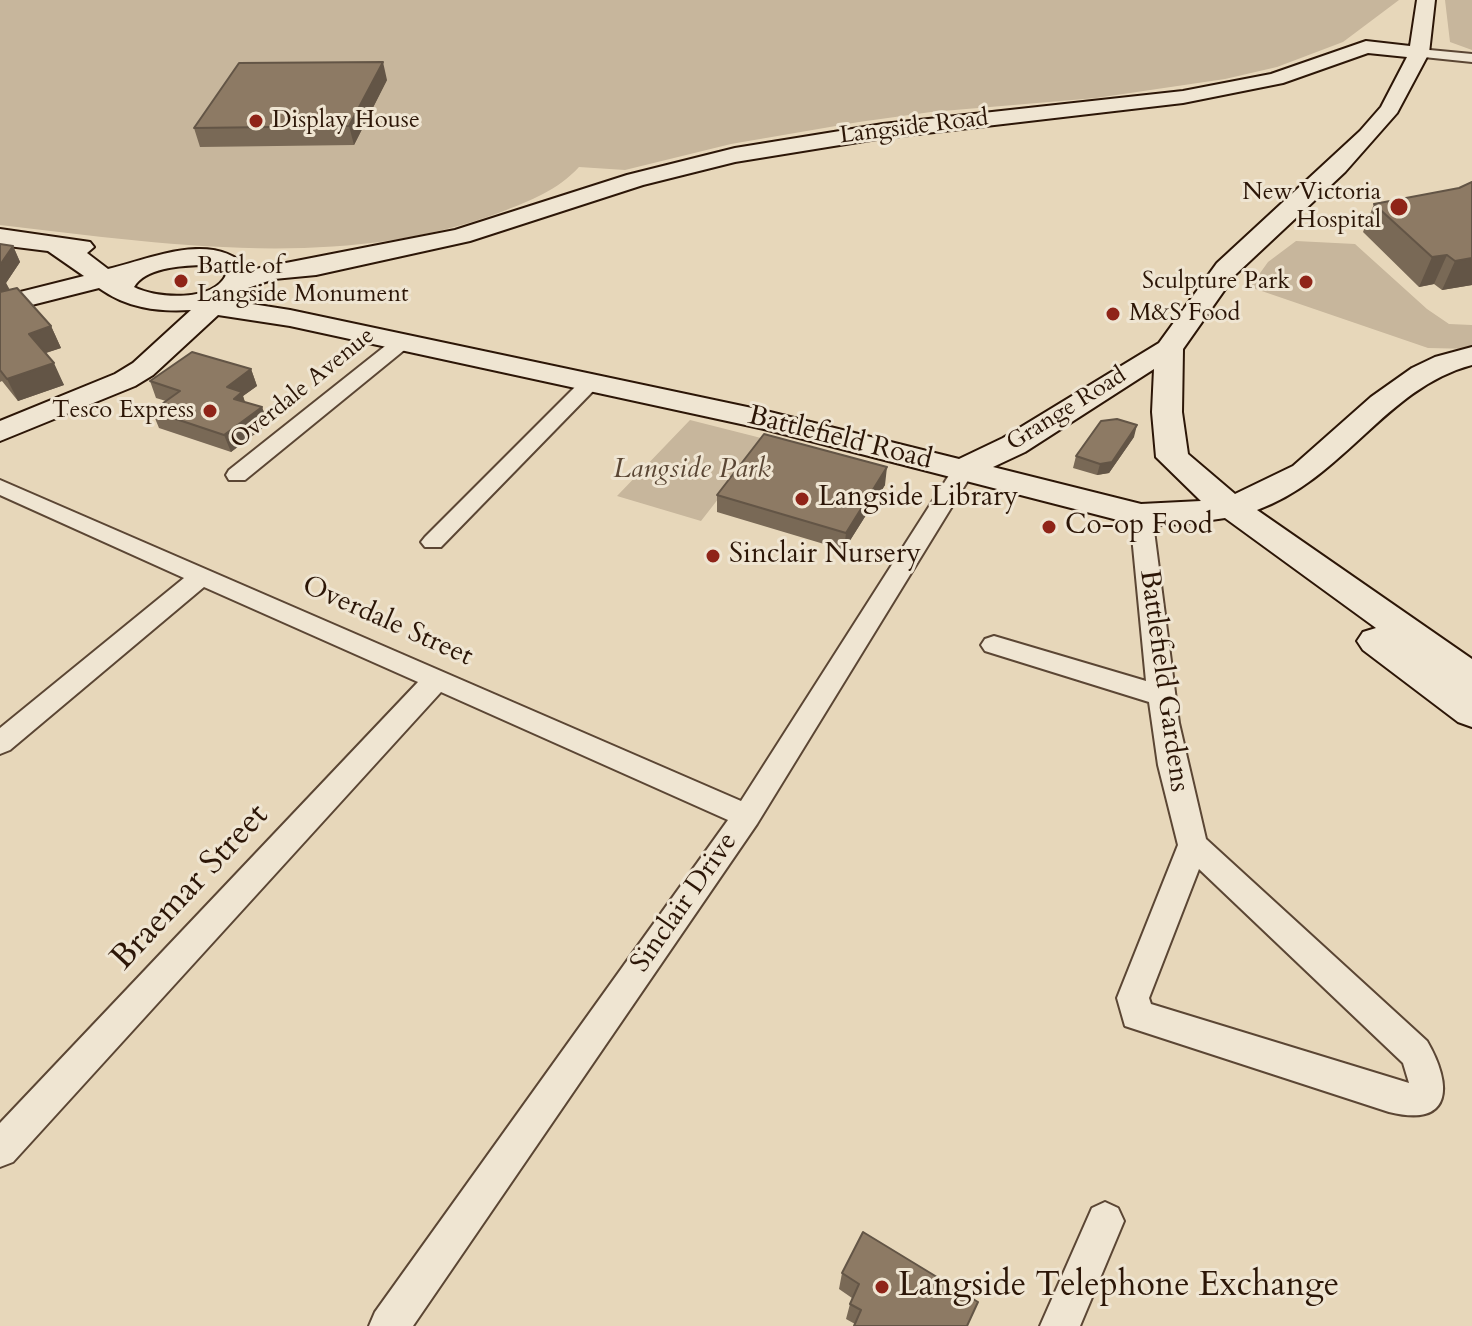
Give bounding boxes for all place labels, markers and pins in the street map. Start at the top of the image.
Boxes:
place label: Display House [272,107,420,135]
marker: Display House [247,112,265,130]
place label: New Victoria Hospital [1242,179,1381,235]
marker: New Victoria Hospital [1388,196,1410,218]
place label: Battle of Langside Monument [197,253,409,309]
place label: Sculpture Park [1142,268,1290,296]
marker: Battle of Langside Monument [172,272,190,290]
marker: Sculpture Park [1297,273,1315,291]
place label: M&S Food [1129,300,1240,328]
marker: M&S Food [1104,305,1122,323]
place label: Tesco Express [52,397,194,425]
marker: Tesco Express [201,402,219,420]
place label: Langside Library [818,482,1018,516]
marker: Langside Library [793,490,811,508]
place label: Co-op Food [1065,510,1213,544]
marker: Co-op Food [1040,518,1058,536]
place label: Sinclair Nursery [729,539,921,573]
marker: Sinclair Nursery [704,547,722,565]
place label: Langside Telephone Exchange [898,1267,1339,1307]
marker: Langside Telephone Exchange [873,1278,891,1296]

